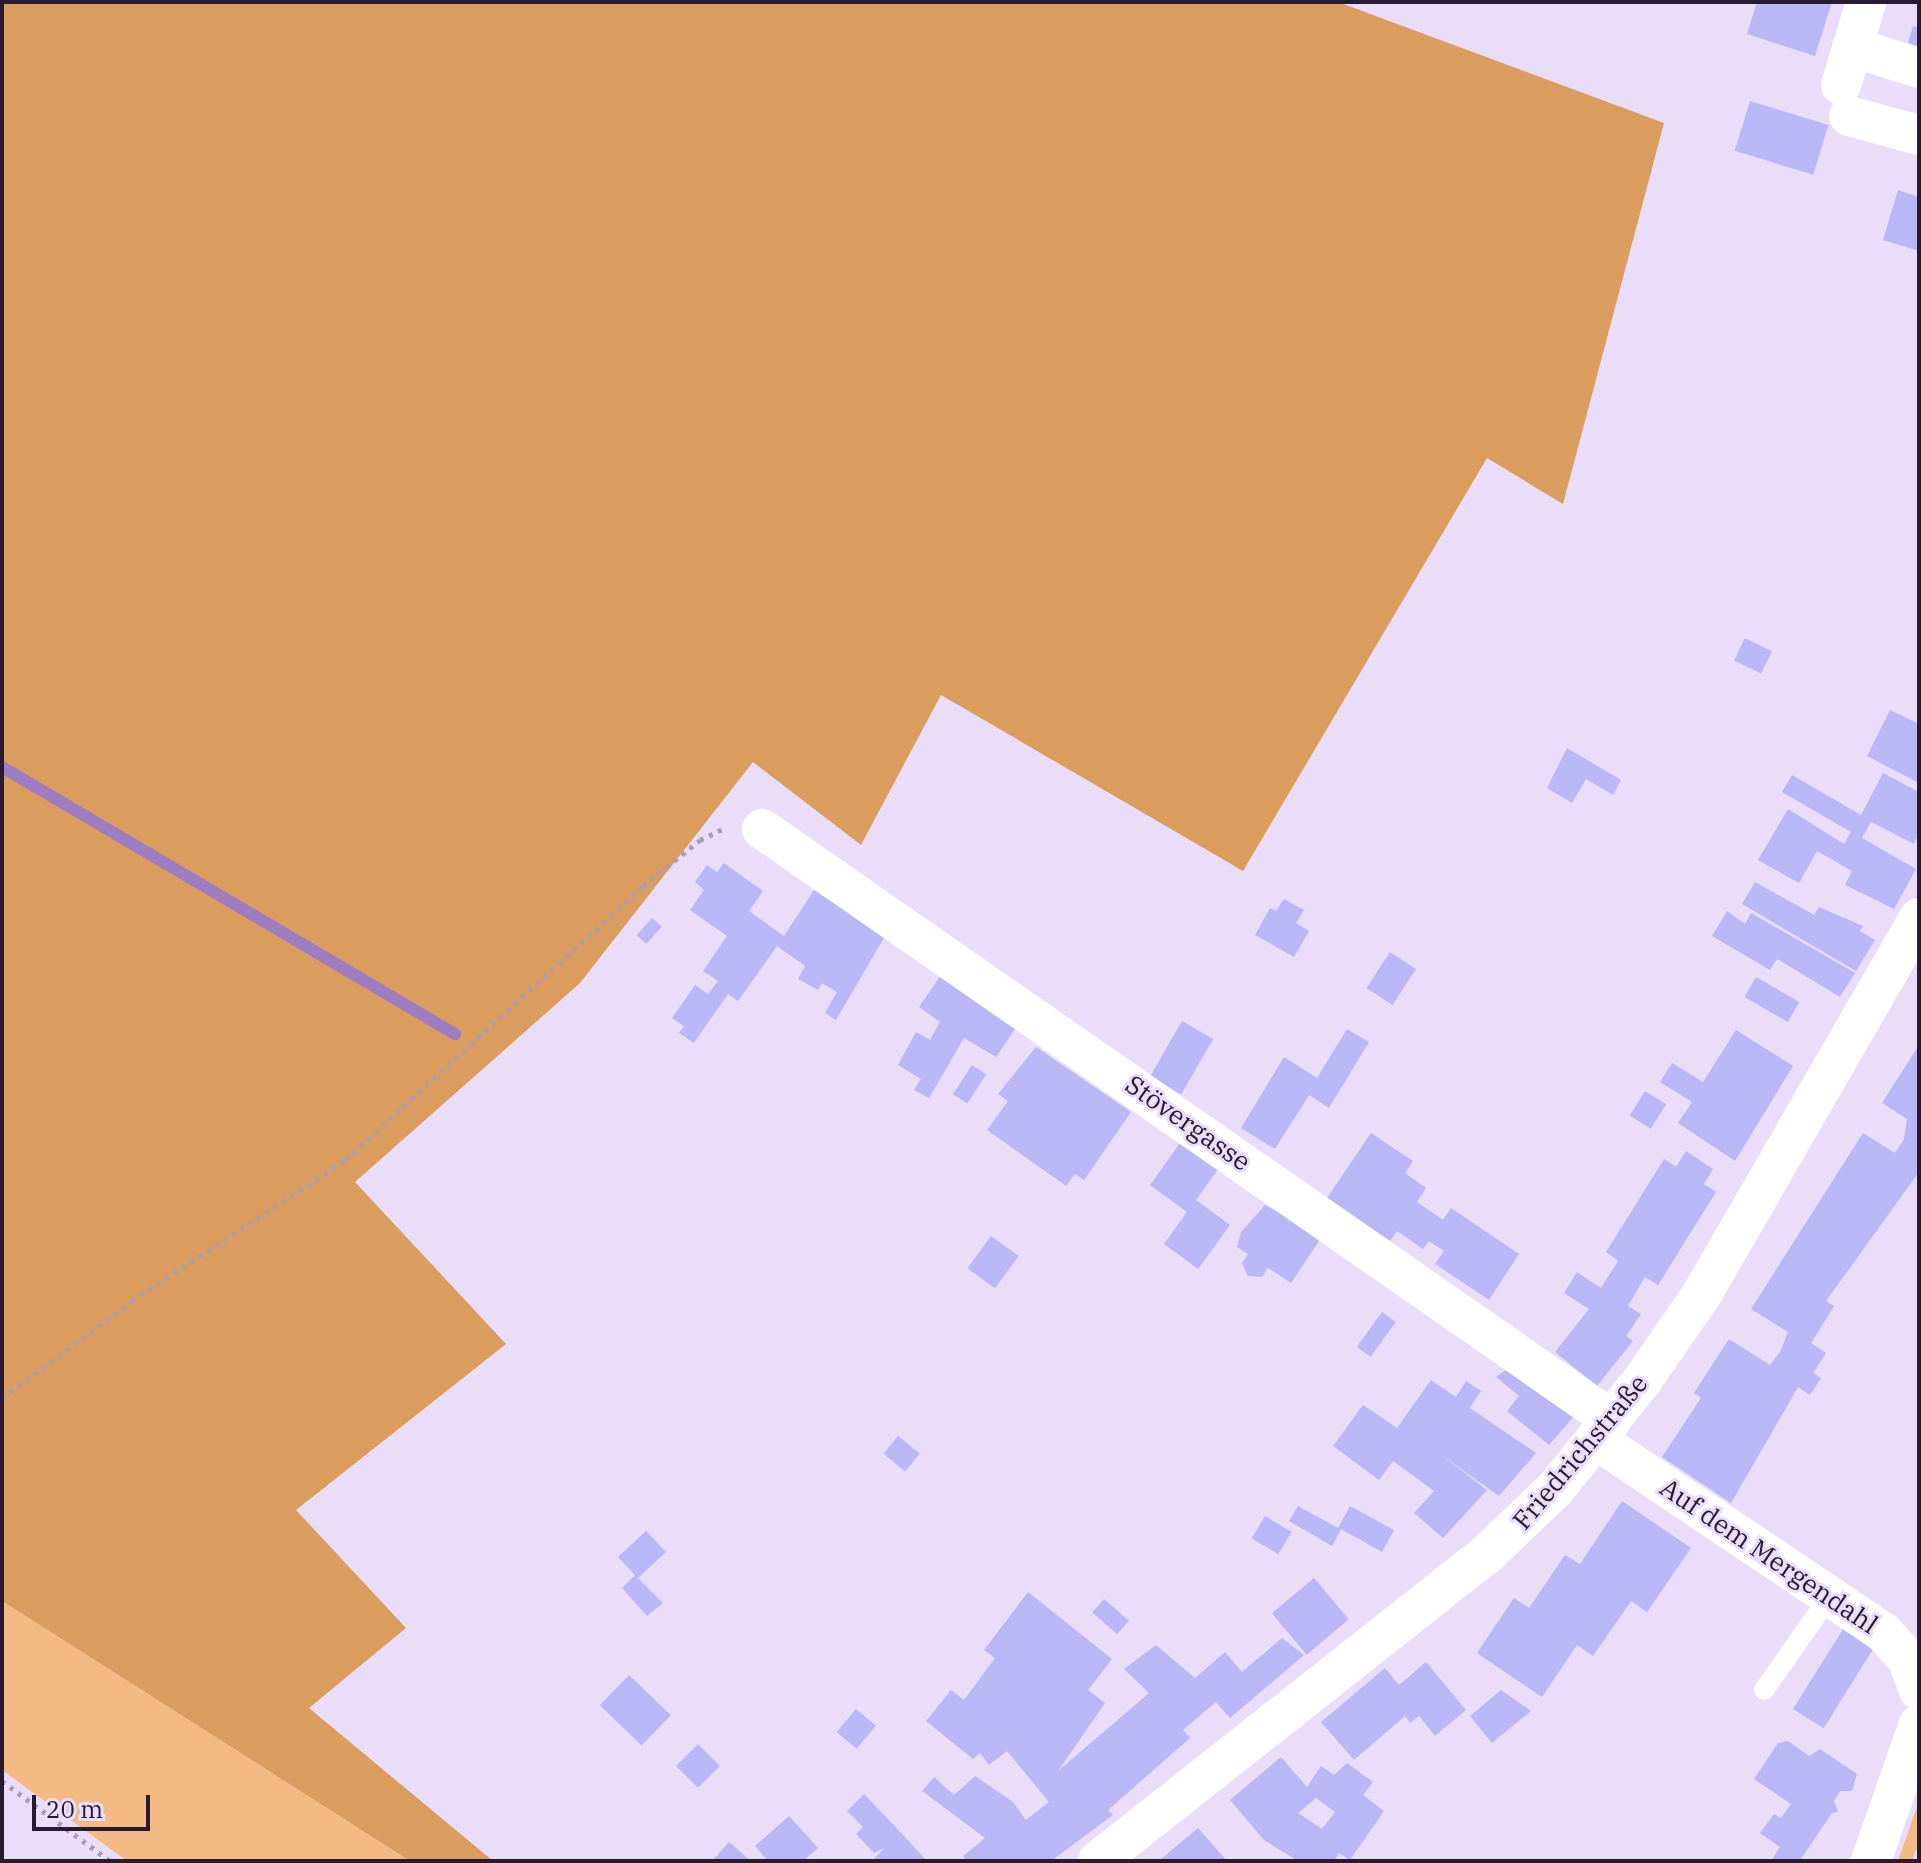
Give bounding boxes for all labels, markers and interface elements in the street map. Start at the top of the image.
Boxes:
street label: Stövergasse [1120,1069,1256,1177]
street label: Friedrichstraße [1506,1368,1654,1536]
street label: Auf dem Mergendahl [1654,1472,1884,1640]
scale bar [36,1779,154,1829]
text: 20 m [46,1793,103,1825]

